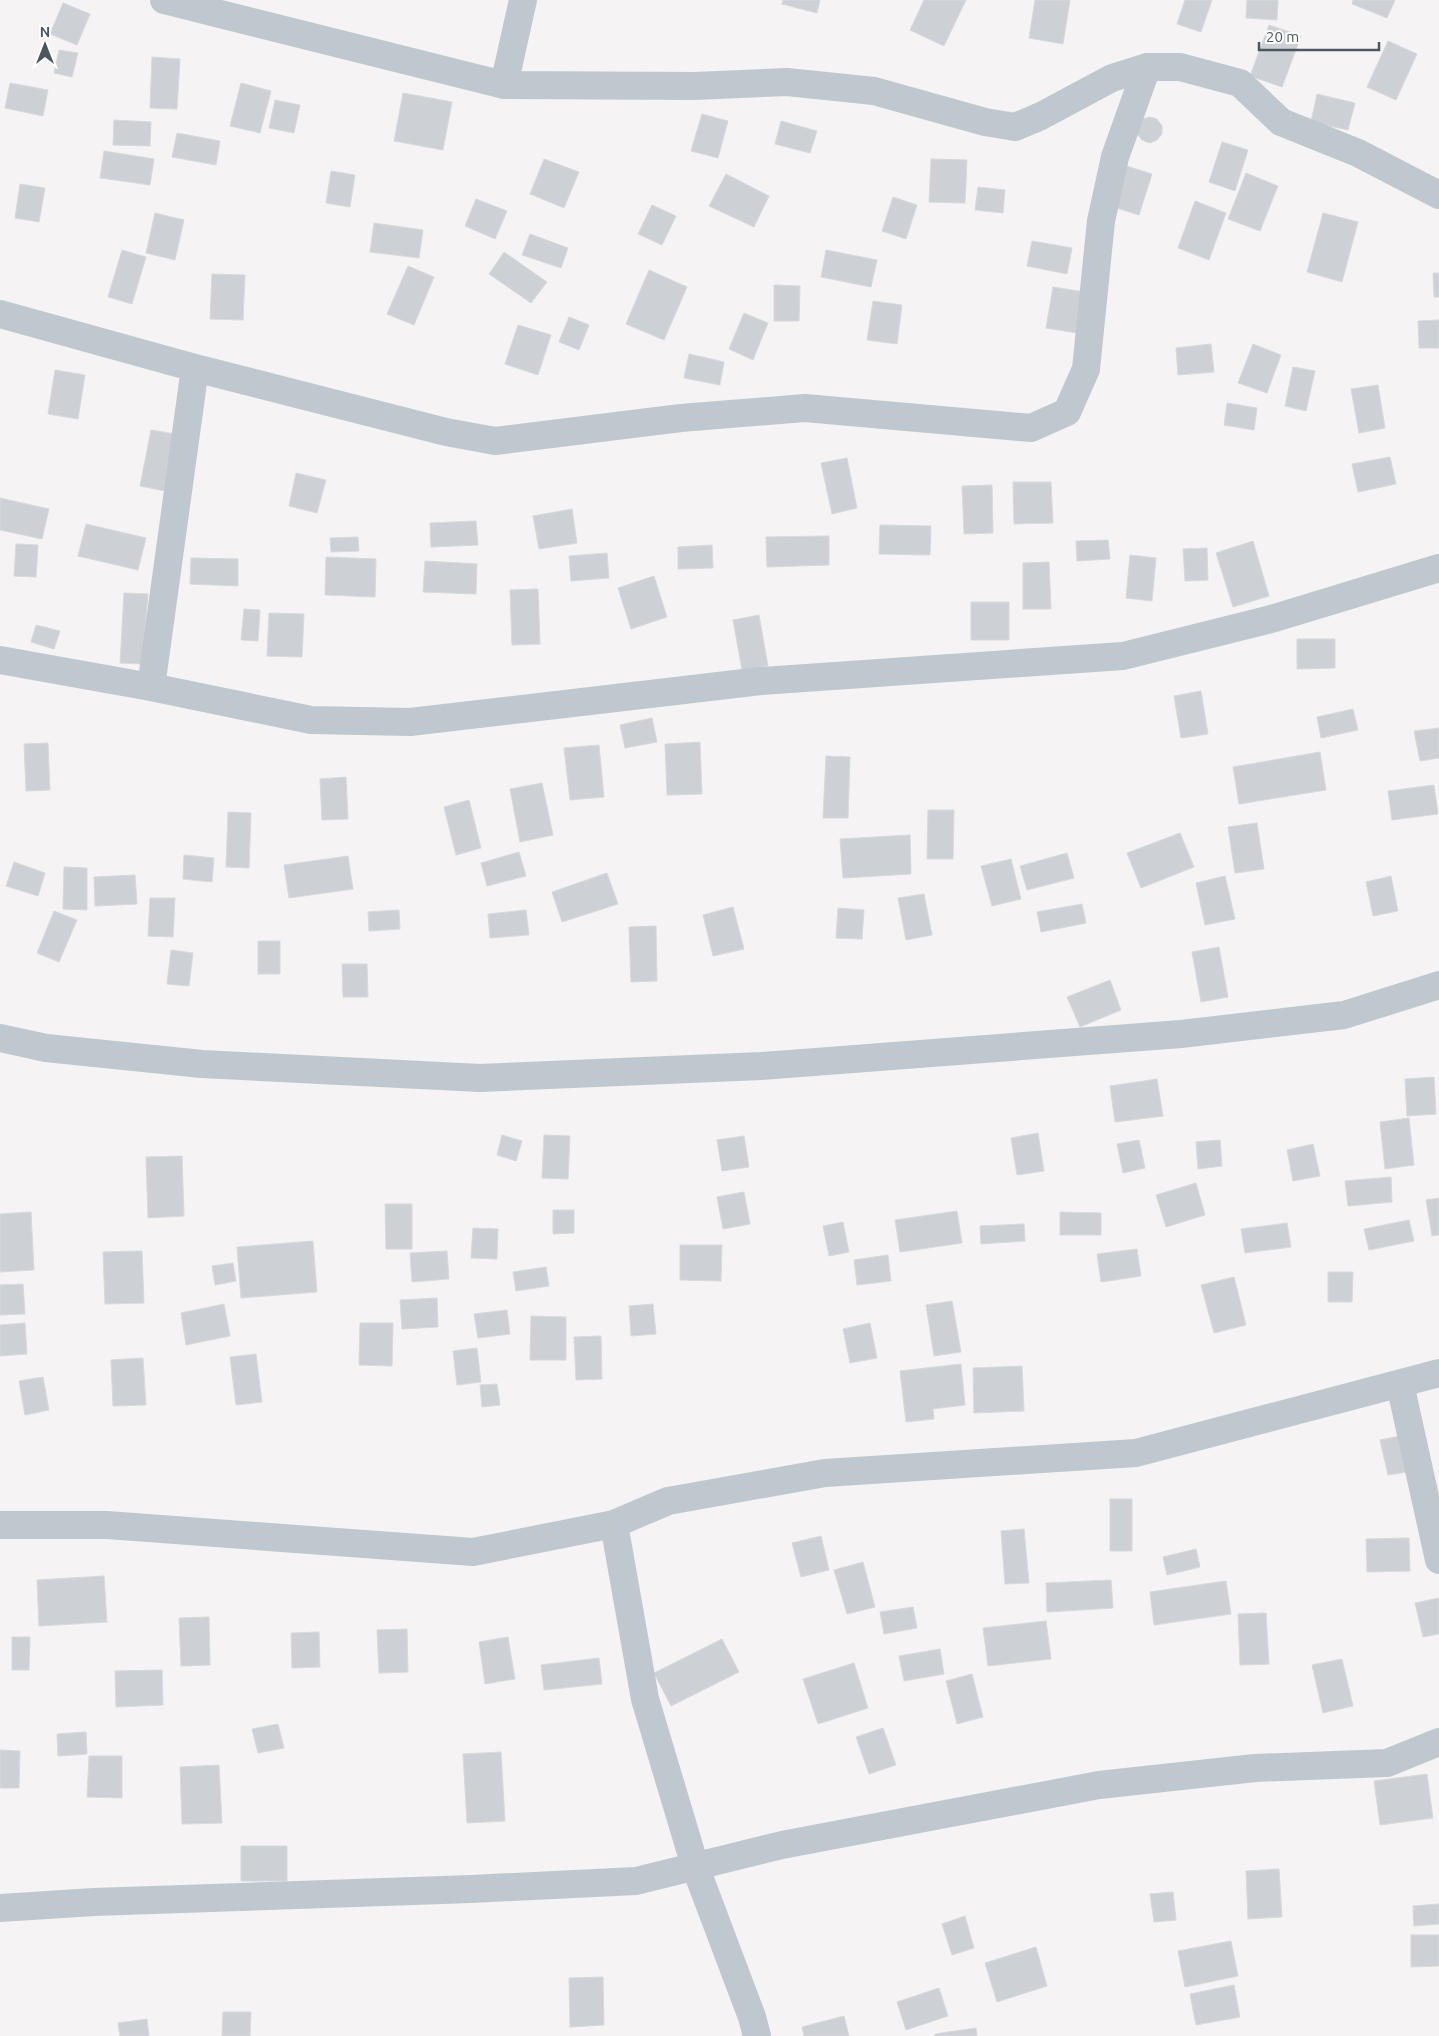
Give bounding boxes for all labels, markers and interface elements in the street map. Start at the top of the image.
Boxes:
north arrow [20,20,70,70]
scale bar [1259,20,1379,52]
text: N [40,24,50,40]
text: 20 m [1266,28,1299,45]

